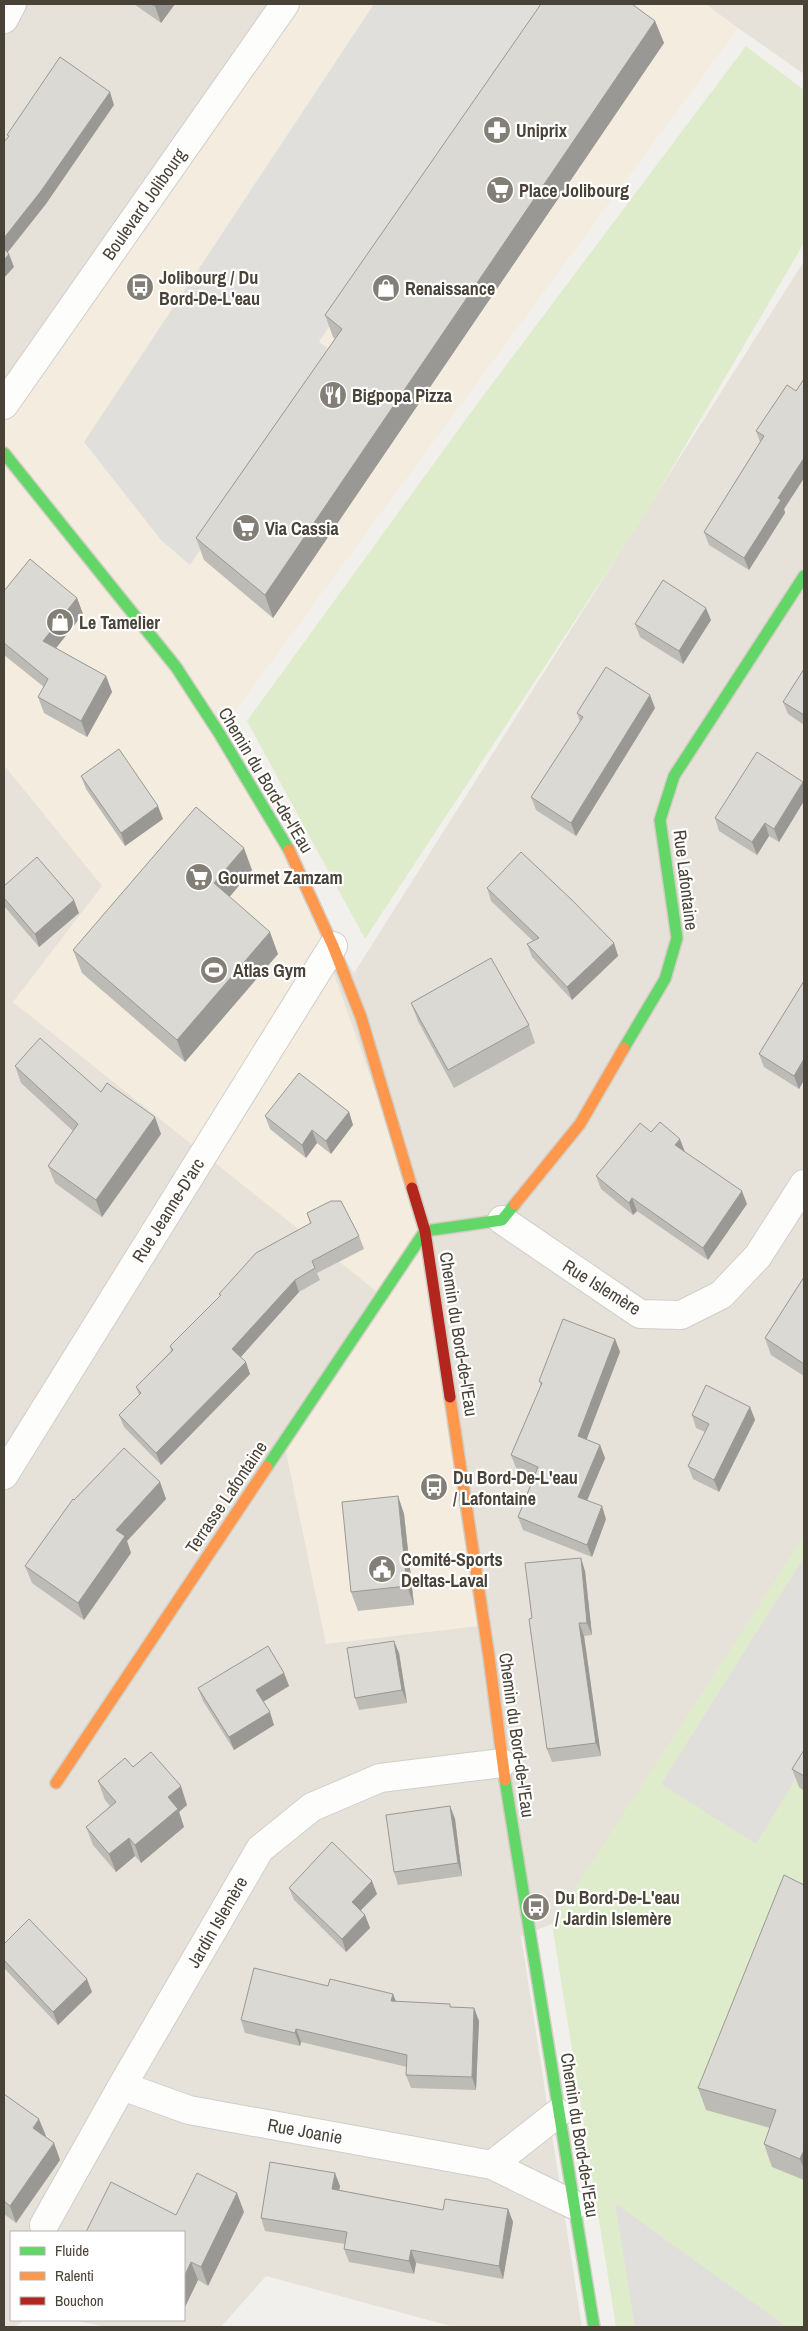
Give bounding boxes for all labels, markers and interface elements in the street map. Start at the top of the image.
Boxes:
pharmacy icon: Uniprix [482,115,512,145]
place label: Uniprix [516,118,568,143]
street label: Boulevard Jolibourg [96,142,192,265]
supermarket icon: Place Jolibourg [485,175,515,205]
place label: Place Jolibourg [519,178,629,203]
place label: Jolibourg / Du Bord-De-L'eau [159,265,260,311]
bus stop icon: Jolibourg / Du Bord-De-L'eau [125,272,155,302]
shop icon: Renaissance [371,273,401,303]
place label: Renaissance [405,276,495,301]
restaurant icon: Bigpopa Pizza [318,380,348,410]
place label: Bigpopa Pizza [352,383,453,408]
supermarket icon: Via Cassia [231,513,261,543]
place label: Via Cassia [265,516,339,541]
shop icon: Le Tamelier [45,607,75,637]
place label: Le Tamelier [79,610,160,635]
street label: Chemin du Bord-de-l'Eau [213,702,319,858]
street label: Rue Lafontaine [667,828,705,932]
supermarket icon: Gourmet Zamzam [184,862,214,892]
place label: Gourmet Zamzam [218,865,343,890]
sports icon: Atlas Gym [199,955,229,985]
place label: Atlas Gym [233,958,306,983]
street label: Rue Jeanne-D'arc [126,1153,210,1267]
street label: Chemin du Bord-de-l'Eau [434,1250,484,1418]
street label: Rue Islemère [558,1253,646,1321]
street label: Terrasse Lafontaine [179,1436,273,1558]
place label: Du Bord-De-L'eau / Lafontaine [453,1465,578,1511]
bus stop icon: Du Bord-De-L'eau / Lafontaine [419,1472,449,1502]
place label: Comité-Sports Deltas-Laval [401,1547,503,1593]
public building icon: Comité-Sports Deltas-Laval [367,1554,397,1584]
street label: Chemin du Bord-de-l'Eau [493,1651,541,1819]
street label: Jardin Islemère [181,1872,253,1972]
place label: Du Bord-De-L'eau / Jardin Islemère [555,1885,680,1931]
bus stop icon: Du Bord-De-L'eau / Jardin Islemère [521,1892,551,1922]
street label: Chemin du Bord-de-l'Eau [555,2051,605,2219]
street label: Rue Joanie [266,2112,344,2150]
legend [10,2231,185,2321]
text: Fluide [55,2240,89,2261]
text: Ralenti [55,2265,94,2286]
text: Bouchon [55,2290,104,2311]

